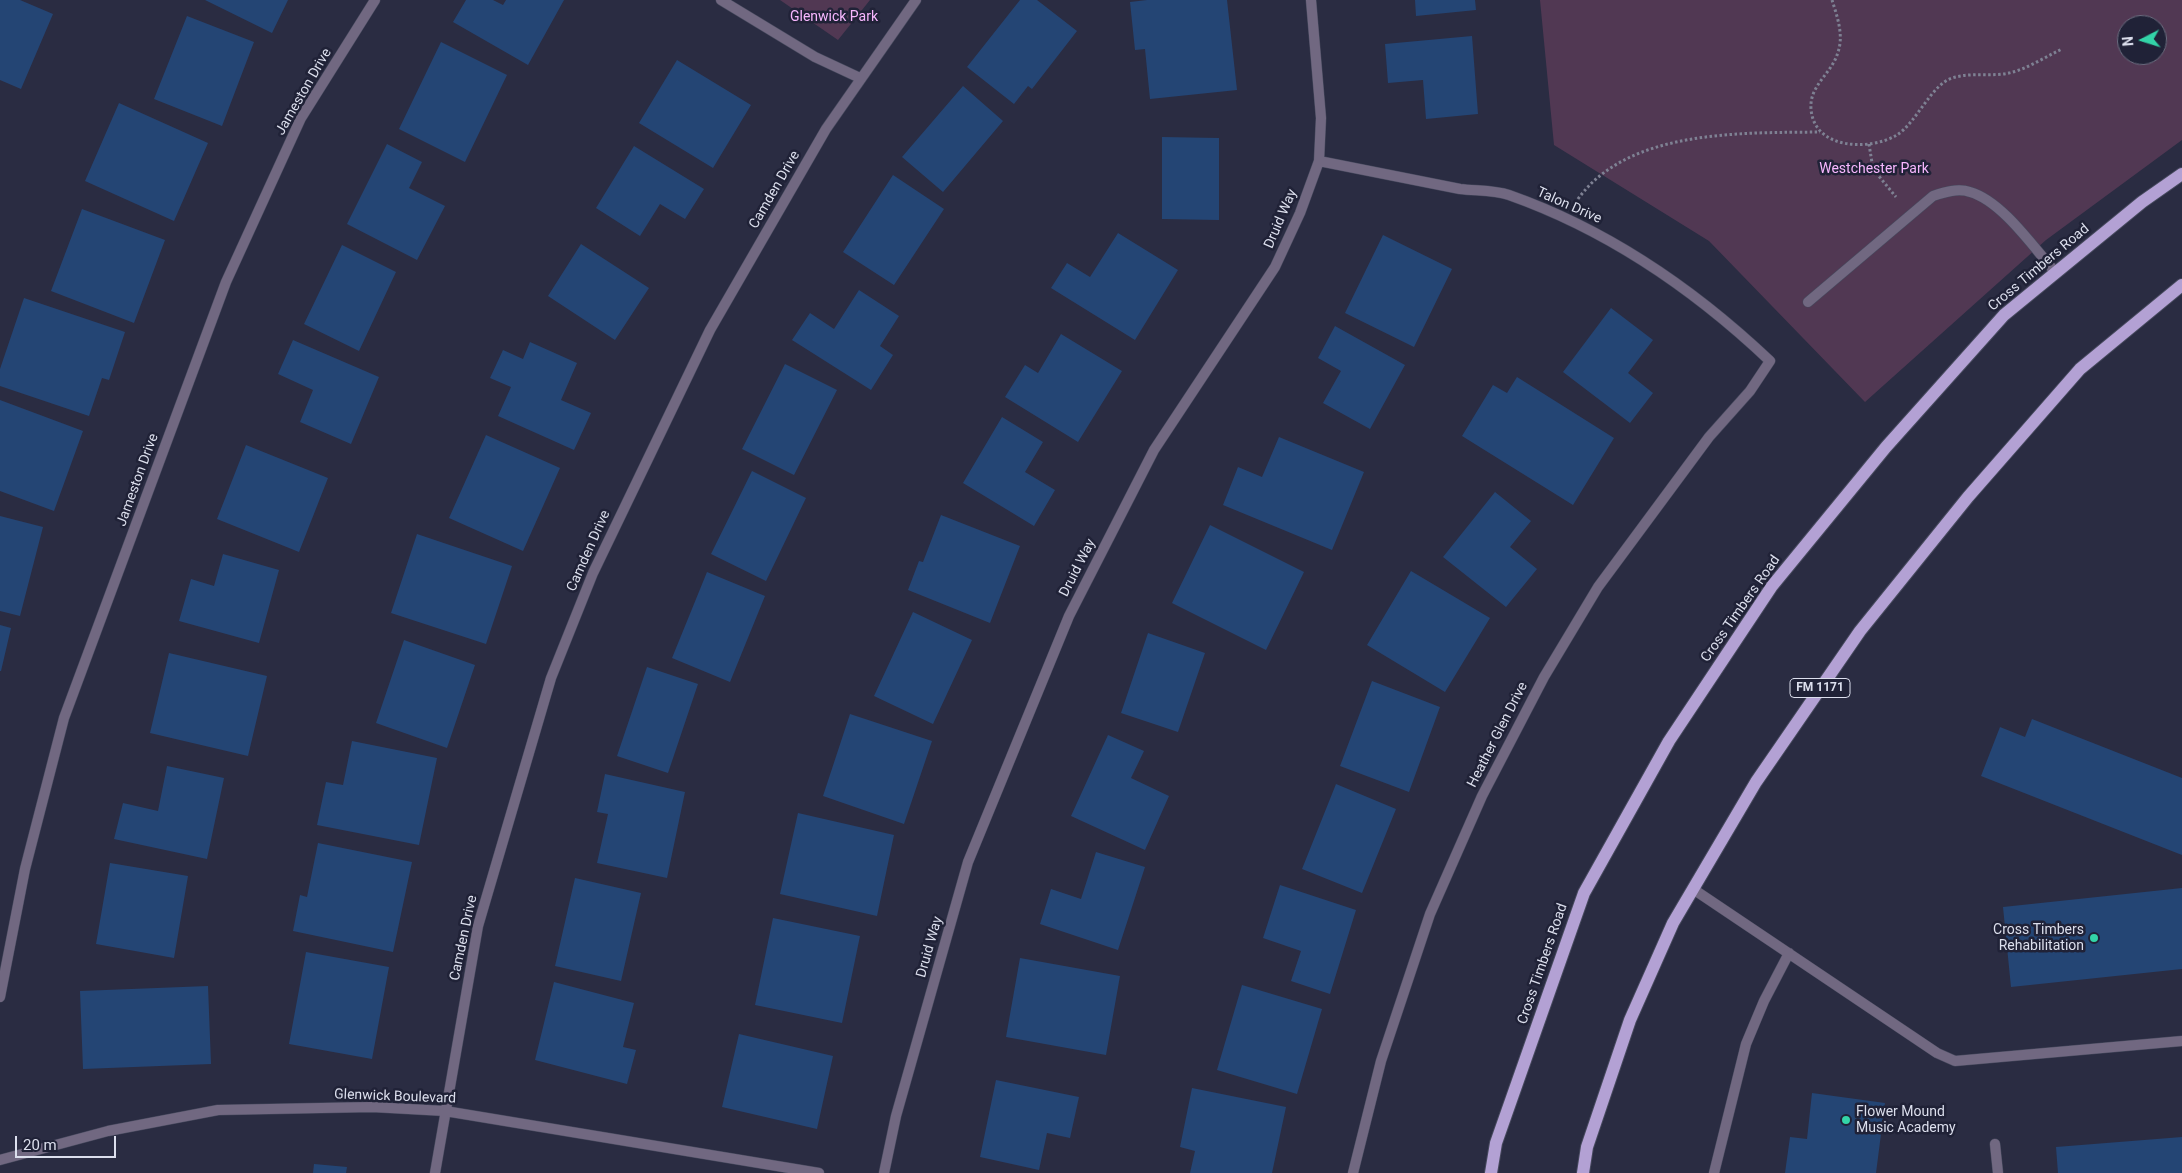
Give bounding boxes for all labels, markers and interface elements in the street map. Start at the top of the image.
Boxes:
park label: Glenwick Park [790,9,878,25]
north arrow [2117,15,2167,65]
text: N [2120,36,2136,47]
street label: Jameston Drive [272,46,336,138]
street label: Camden Drive [746,148,804,232]
park label: Westchester Park [1819,161,1929,177]
street label: Talon Drive [1534,184,1604,228]
street label: Druid Way [1261,187,1301,251]
street label: Cross Timbers Road [1985,221,2093,315]
street label: Jameston Drive [113,431,163,529]
street label: Camden Drive [564,508,614,594]
street label: Druid Way [1056,536,1100,600]
street label: Cross Timbers Road [1698,552,1784,666]
road number: FM 1171 [1790,678,1850,698]
street label: Heather Glen Drive [1464,680,1532,790]
street label: Camden Drive [447,894,481,982]
street label: Cross Timbers Road [1514,901,1572,1027]
street label: Druid Way [913,915,947,979]
place label: Cross Timbers Rehabilitation [1993,922,2084,954]
marker: Cross Timbers Rehabilitation [2088,932,2100,944]
street label: Glenwick Boulevard [334,1086,456,1108]
place label: Flower Mound Music Academy [1856,1104,1956,1136]
marker: Flower Mound Music Academy [1840,1114,1852,1126]
scale bar [18,1126,119,1158]
text: 20 m [23,1136,57,1154]

